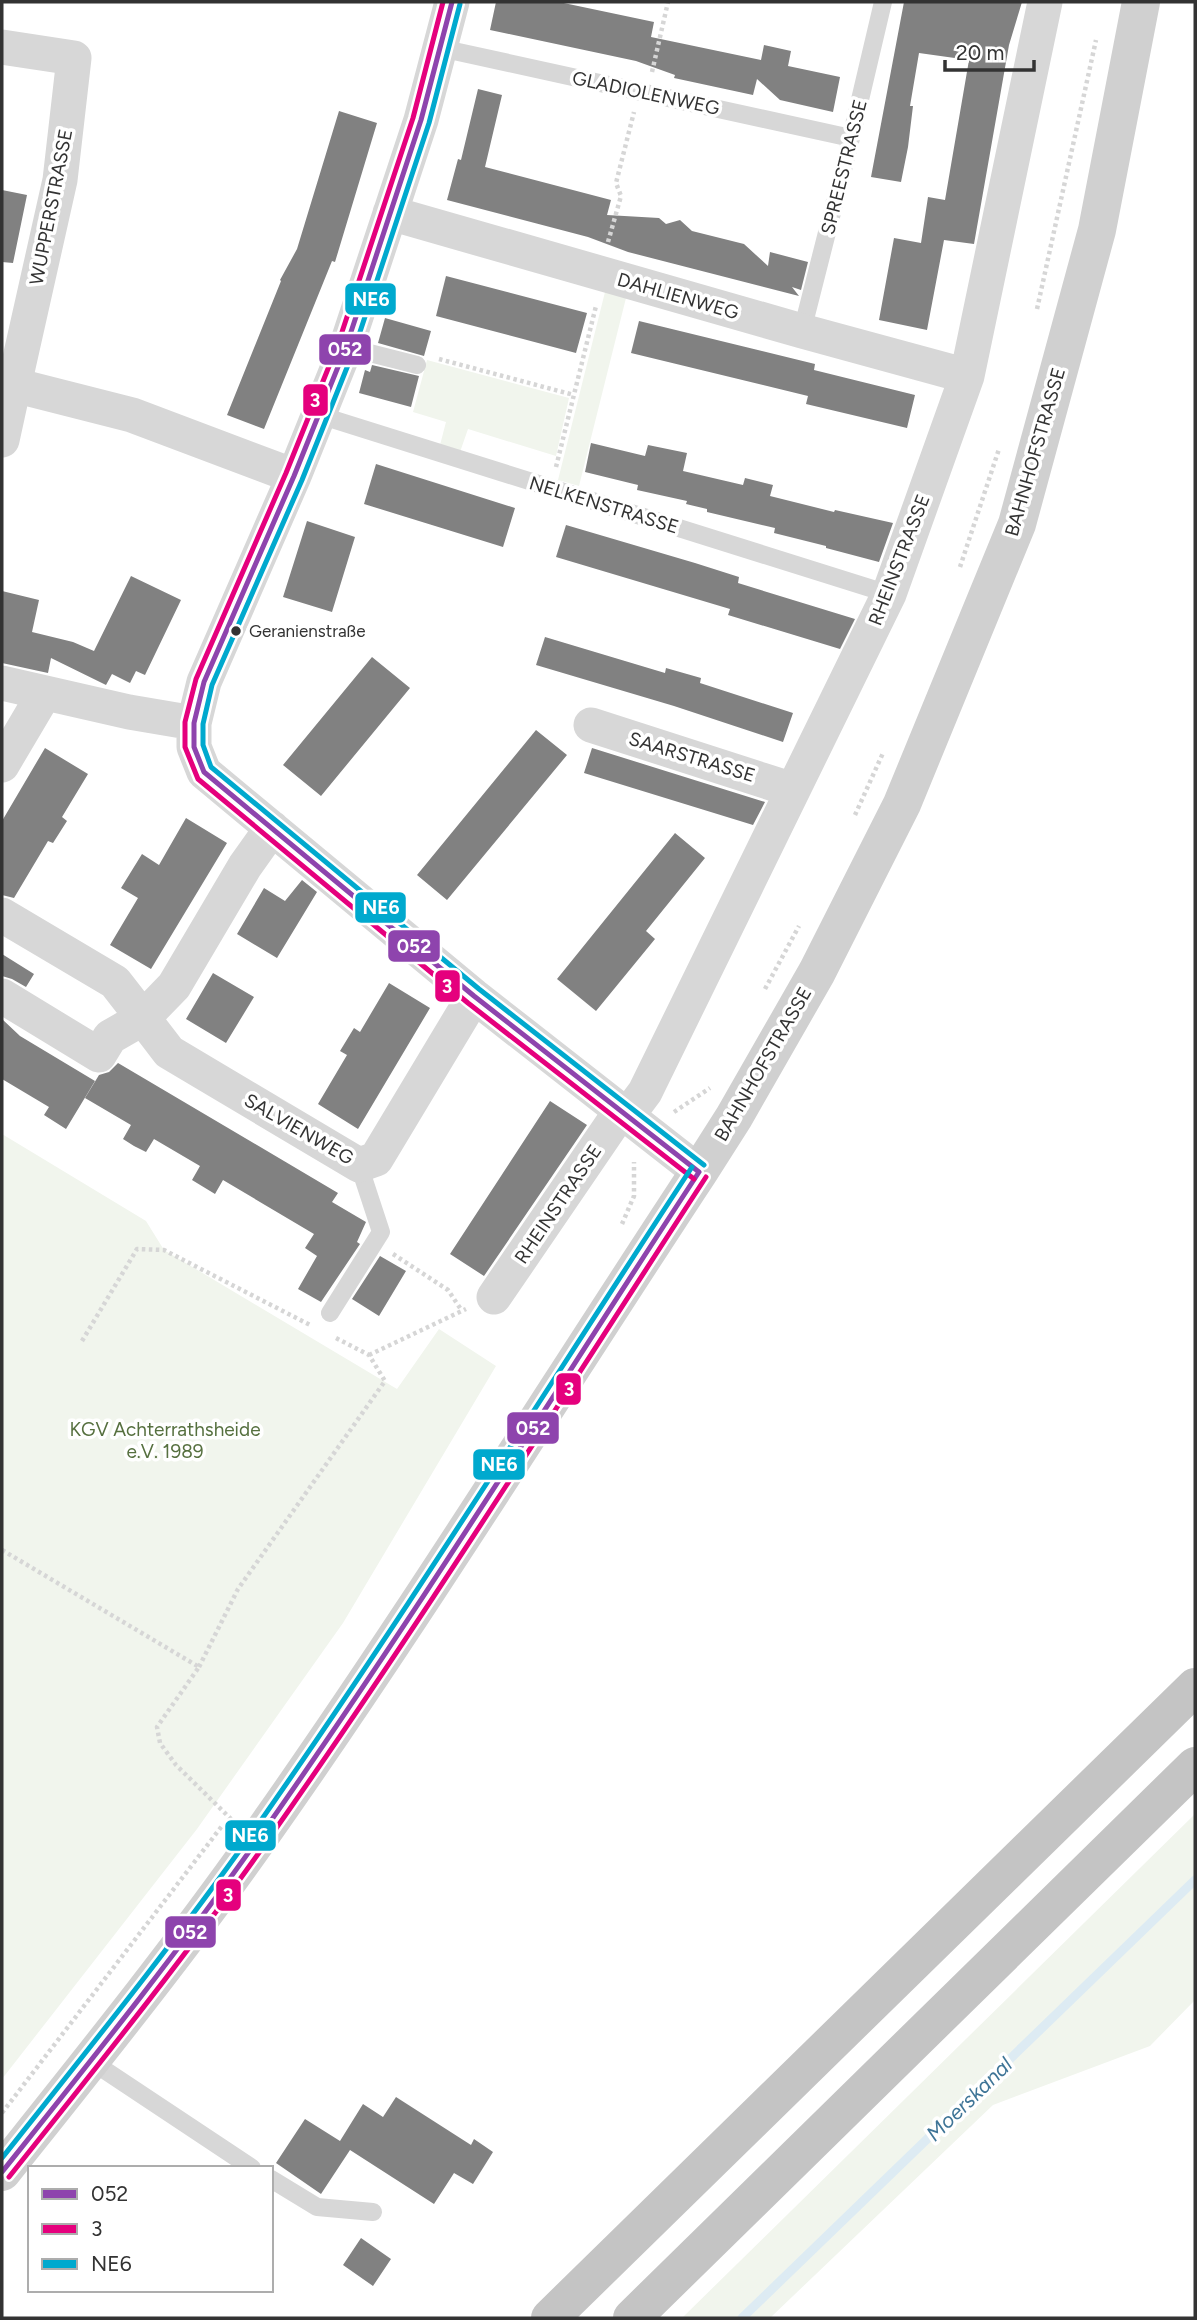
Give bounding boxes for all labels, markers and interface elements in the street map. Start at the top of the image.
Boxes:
scale bar [945,28,1034,72]
text: 20 m [956,40,1004,65]
street label: GLADIOLENWEG [570,66,722,120]
street label: SPREESTRASSE [816,97,872,237]
street label: WUPPERSTRASSE [25,127,77,287]
street label: DAHLIENWEG [615,268,741,324]
line badge: NE6 [344,282,397,316]
text: NE6 [353,288,389,311]
line badge: 052 [318,333,372,366]
text: 052 [328,338,362,361]
street label: BAHNHOFSTRASSE [1000,365,1070,539]
line badge: 3 [302,383,329,417]
text: 3 [310,389,320,412]
street label: NELKENSTRASSE [527,471,681,539]
street label: RHEINSTRASSE [863,491,935,629]
place label: Geranienstraße [249,621,365,641]
marker: Geranienstraße [229,624,243,638]
street label: SAARSTRASSE [626,727,758,787]
line badge: NE6 [354,891,407,924]
text: NE6 [363,896,399,919]
line badge: 052 [387,929,441,963]
text: 052 [397,935,431,958]
line badge: 3 [434,969,461,1003]
text: 3 [442,975,452,998]
street label: BAHNHOFSTRASSE [709,983,817,1145]
street label: SALVIENWEG [240,1088,358,1170]
street label: RHEINSTRASSE [510,1140,606,1268]
line badge: 3 [555,1372,582,1406]
text: 3 [564,1378,574,1401]
line badge: 052 [506,1411,560,1445]
text: 052 [516,1417,550,1440]
park label: KGV Achterrathsheide e.V. 1989 [69,1418,261,1463]
line badge: NE6 [472,1448,526,1481]
text: NE6 [481,1453,517,1476]
line badge: NE6 [224,1819,277,1852]
text: NE6 [232,1824,268,1847]
line badge: 3 [215,1878,242,1912]
text: 3 [223,1884,233,1907]
line badge: 052 [164,1915,217,1949]
text: 052 [173,1921,207,1944]
water label: Moerskanal [921,2052,1017,2146]
legend [28,2166,273,2292]
text: 052 [91,2181,128,2206]
text: 3 [91,2216,102,2241]
text: NE6 [91,2251,132,2276]

